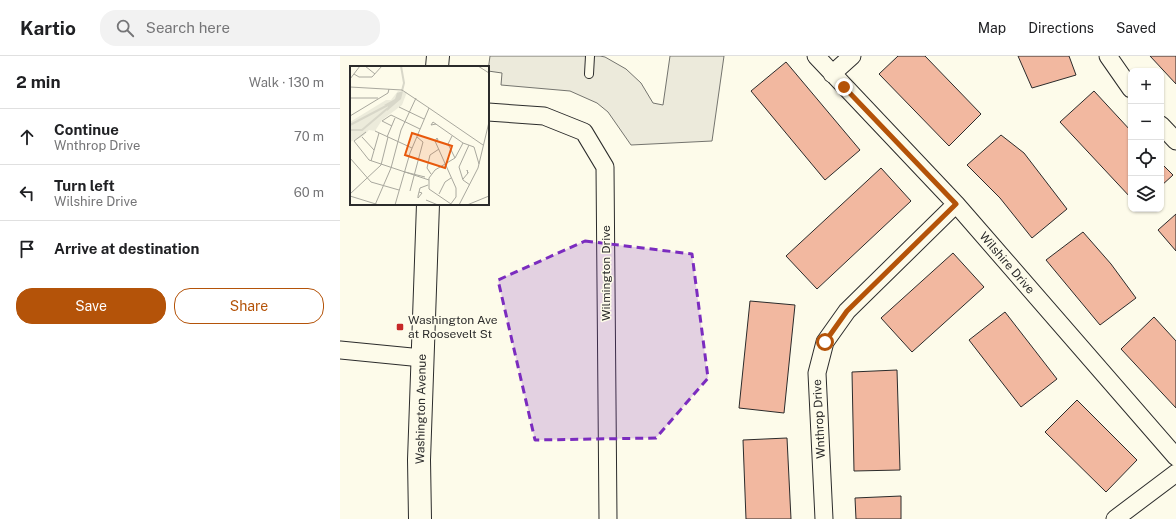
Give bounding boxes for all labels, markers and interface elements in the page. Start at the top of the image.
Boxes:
search box [100,10,380,46]
text: Kartio [20,17,76,39]
icon: search [114,17,136,39]
text: Search here [146,19,230,36]
text: Map [978,20,1006,36]
text: Directions [1028,20,1094,36]
text: Saved [1116,20,1156,36]
inset map [350,66,489,205]
map controls [1128,68,1164,212]
button: + [1128,68,1164,104]
text: 2 min [16,72,61,92]
text: Walk · 130 m [249,75,324,90]
route end [835,78,853,96]
button: − [1128,104,1164,140]
text: Continue [54,121,119,138]
icon: ahead [16,126,38,148]
text: 70 m [294,129,324,144]
text: Wnthrop Drive [54,138,140,153]
button: locate [1128,140,1164,176]
button: layers [1128,176,1164,212]
text: Turn left [54,177,115,194]
icon: left [16,182,38,204]
text: 60 m [294,185,324,200]
text: Wilshire Drive [54,194,137,209]
street label: Wilmington Drive [599,225,613,321]
street label: Wilshire Drive [976,229,1038,297]
icon: arrive [16,238,38,260]
text: Arrive at destination [54,240,199,257]
button: Save [16,288,166,324]
button: Share [174,288,324,324]
place label: Washington Ave at Roosevelt St [408,313,498,341]
marker: Washington Ave at Roosevelt St [395,322,405,332]
route start [816,333,834,351]
street label: Washington Avenue [413,354,429,464]
street label: Wnthrop Drive [810,379,828,459]

